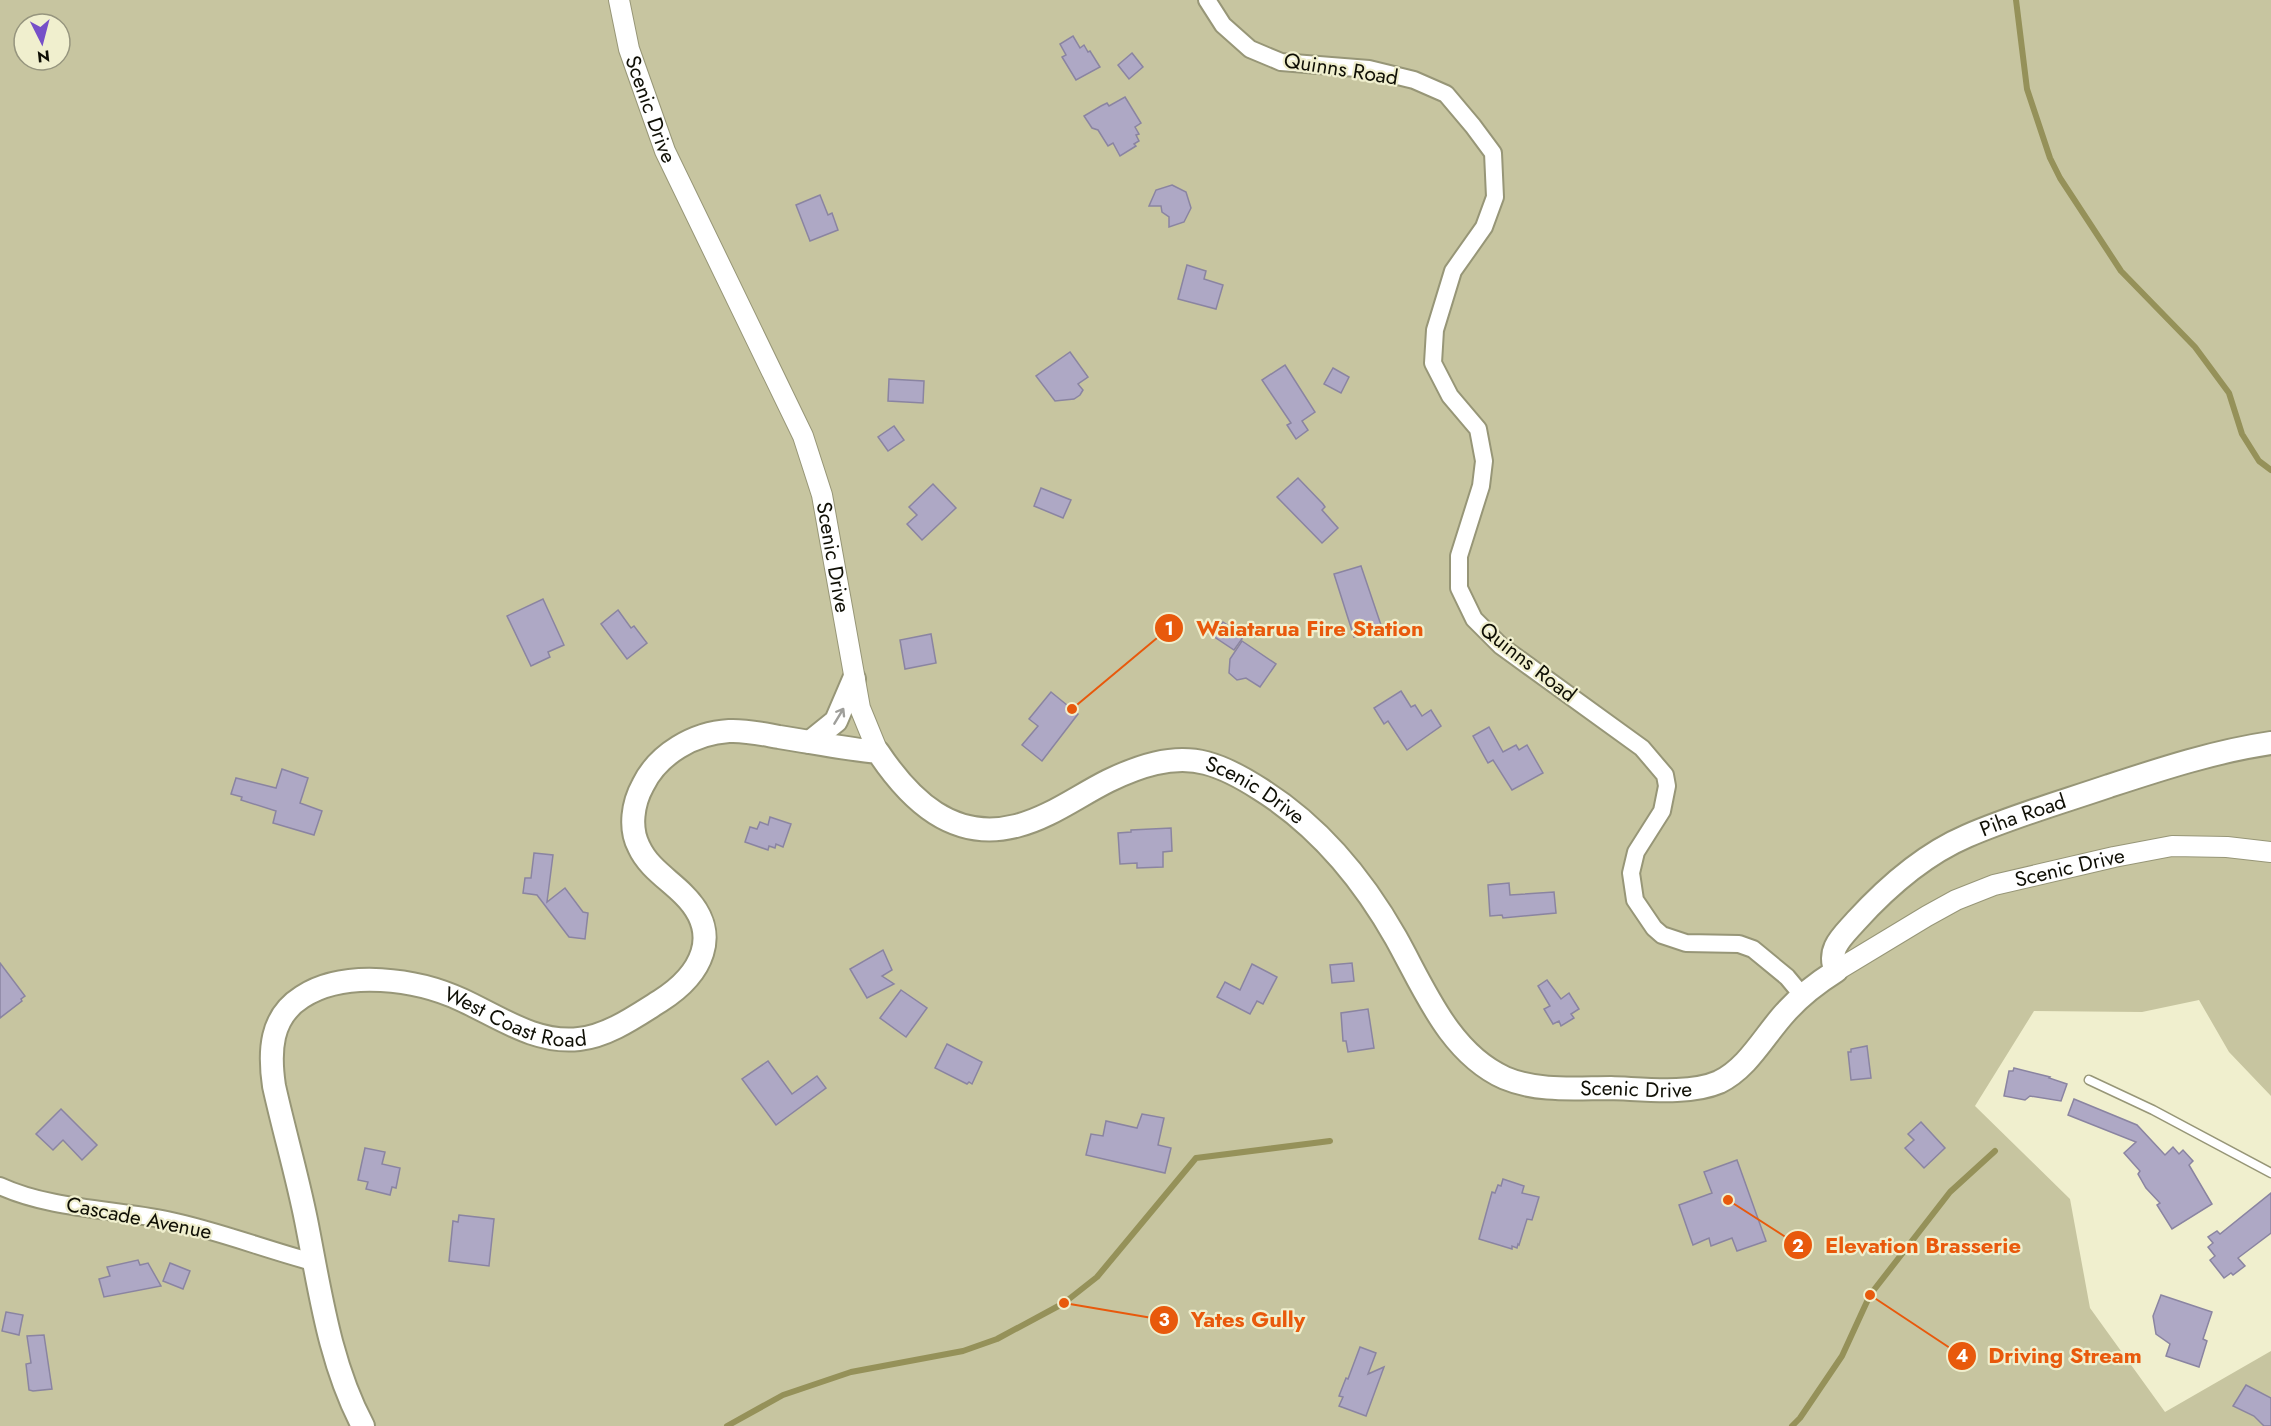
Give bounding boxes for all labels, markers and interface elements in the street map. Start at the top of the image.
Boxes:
north arrow [12,12,72,72]
text: N [36,44,51,69]
street label: Quinns Road [1282,45,1400,93]
street label: Scenic Drive [618,52,684,168]
street label: Scenic Drive [808,499,858,615]
callout: Waiatarua Fire Station [1154,608,1436,648]
text: Waiatarua Fire Station [1196,612,1424,644]
street label: Quinns Road [1473,615,1583,709]
text: 1 [1164,616,1174,642]
one-way arrow [833,708,845,725]
street label: Scenic Drive [1202,749,1312,831]
street label: Piha Road [1975,786,2070,844]
street label: Scenic Drive [2012,840,2127,895]
street label: West Coast Road [440,979,588,1055]
street label: Scenic Drive [1580,1073,1693,1105]
street label: Cascade Avenue [64,1189,214,1247]
callout: Elevation Brasserie [1783,1225,2033,1265]
text: Elevation Brasserie [1825,1229,2021,1261]
text: 2 [1792,1233,1804,1259]
callout: Yates Gully [1149,1300,1317,1340]
text: Yates Gully [1190,1303,1306,1335]
text: 3 [1158,1307,1170,1333]
callout: Driving Stream [1947,1336,2154,1376]
text: Driving Stream [1988,1339,2142,1371]
text: 4 [1956,1343,1968,1369]

